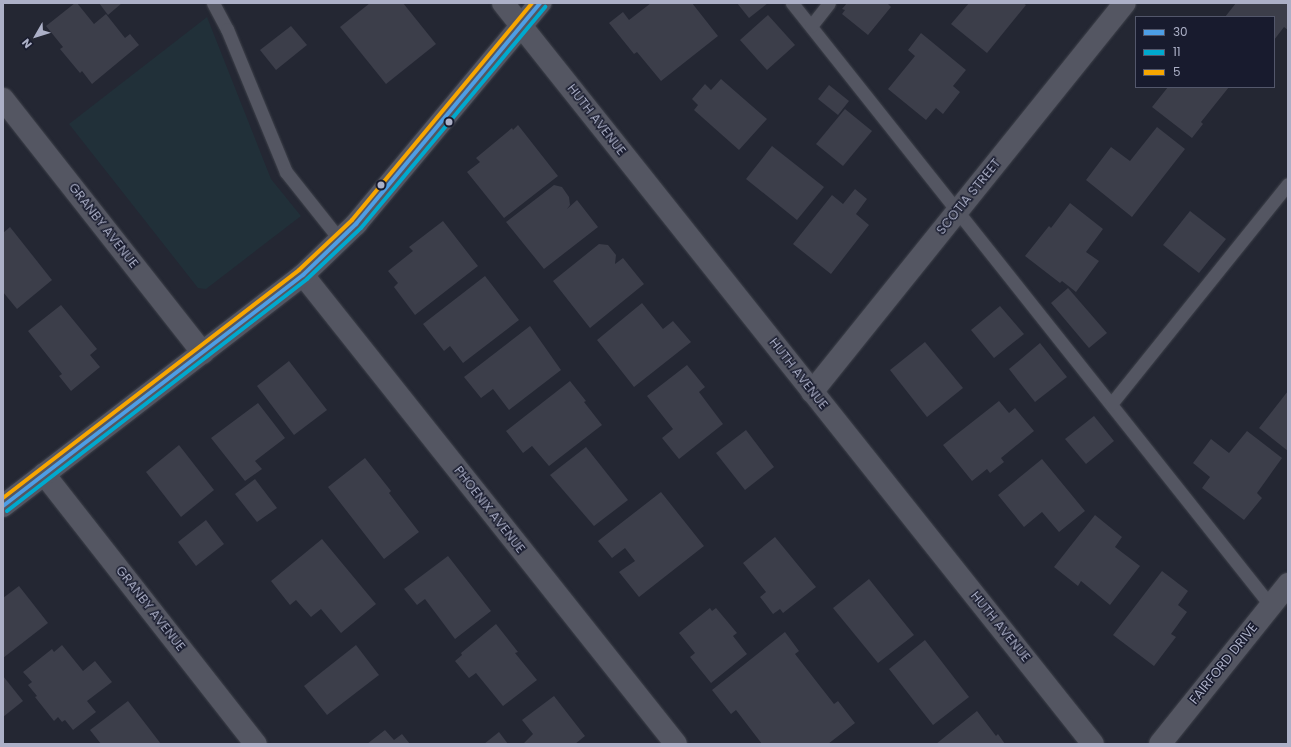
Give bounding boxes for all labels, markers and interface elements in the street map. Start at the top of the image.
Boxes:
north arrow [16,16,56,56]
legend [1135,16,1275,88]
text: 30 [1173,23,1188,40]
text: N [18,35,35,52]
text: 11 [1173,43,1181,60]
text: 5 [1173,63,1181,80]
street label: HUTH AVENUE [563,81,629,159]
unlabelled marker [444,117,454,127]
street label: SCOTIA STREET [934,156,1004,238]
street label: GRANBY AVENUE [65,180,141,272]
unlabelled marker [376,180,386,190]
street label: HUTH AVENUE [765,335,831,413]
street label: PHOENIX AVENUE [450,463,528,557]
street label: GRANBY AVENUE [112,563,188,655]
street label: HUTH AVENUE [967,589,1033,665]
street label: FAIRFORD DRIVE [1187,620,1261,708]

